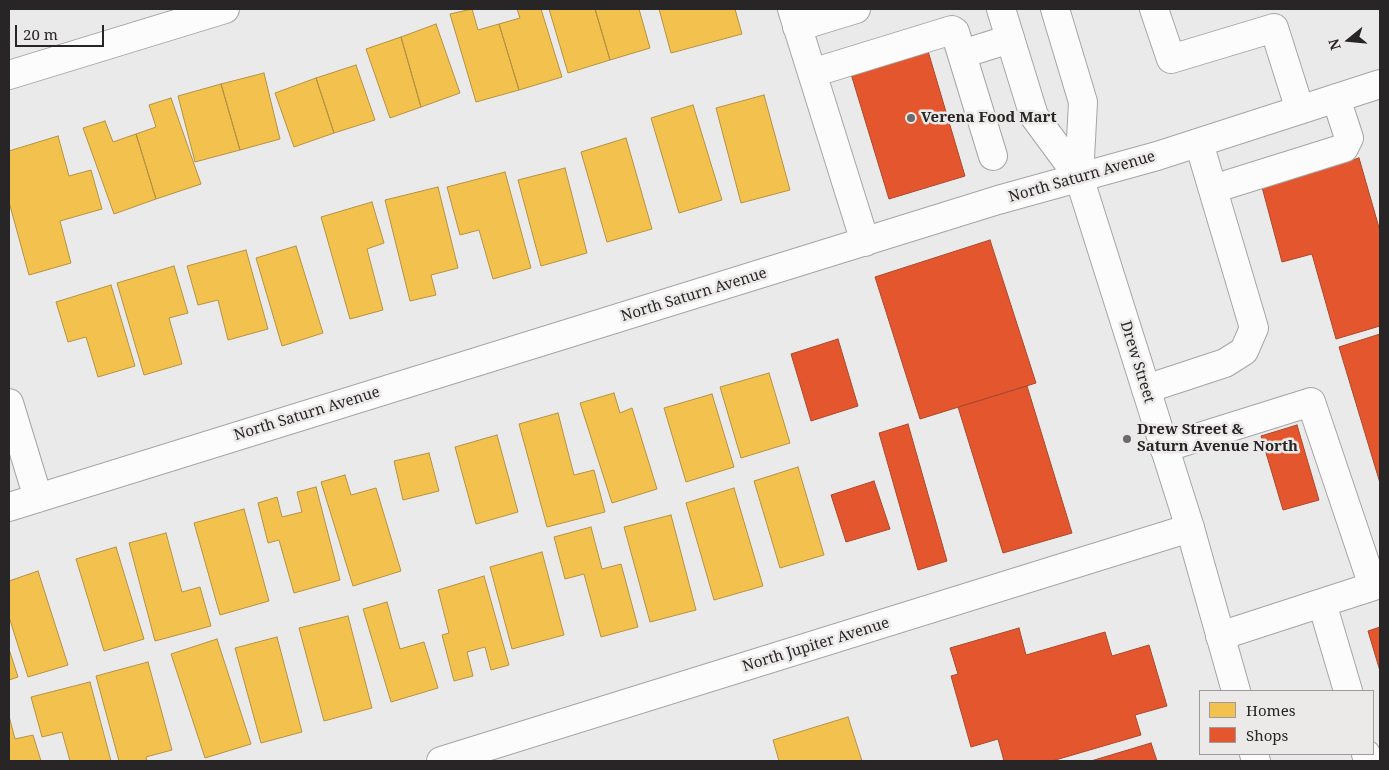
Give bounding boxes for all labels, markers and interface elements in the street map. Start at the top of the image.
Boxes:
scale bar [18,15,106,47]
north arrow [1324,15,1374,65]
text: 20 m [23,24,58,44]
text: N [1323,36,1345,53]
place label: Verena Food Mart [921,109,1056,127]
marker: Verena Food Mart [905,112,917,124]
street label: North Saturn Avenue [1007,147,1157,207]
street label: North Saturn Avenue [619,264,769,326]
street label: Drew Street [1116,319,1158,405]
street label: North Saturn Avenue [232,383,382,445]
place label: Drew Street & Saturn Avenue North [1137,421,1298,456]
marker: Drew Street & Saturn Avenue North [1121,433,1133,445]
street label: North Jupiter Avenue [740,614,892,676]
legend [1199,690,1374,755]
text: Homes [1246,700,1296,720]
text: Shops [1246,725,1288,745]

